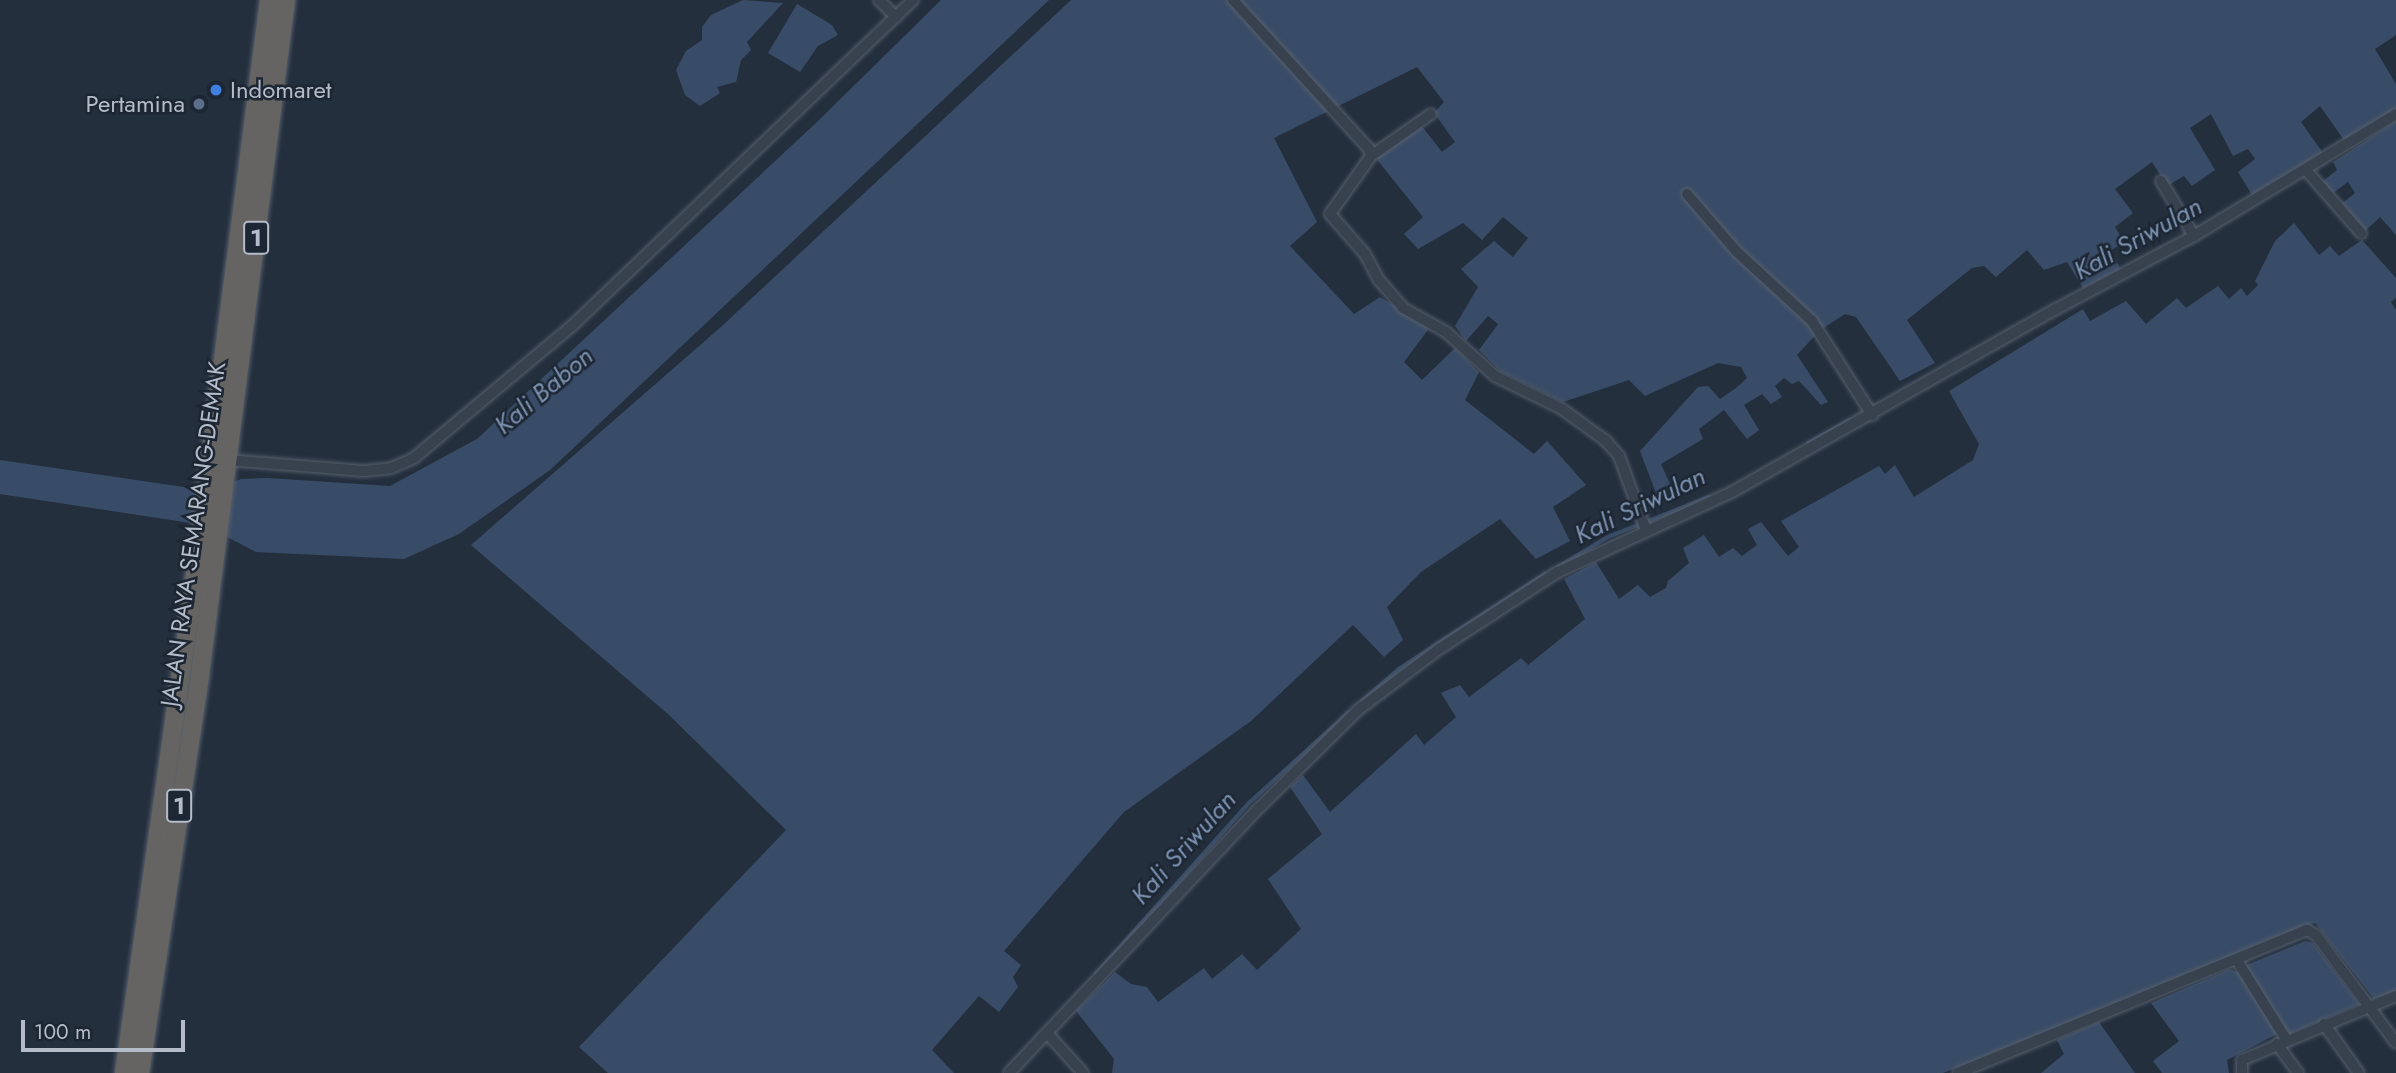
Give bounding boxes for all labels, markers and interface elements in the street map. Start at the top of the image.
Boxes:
place label: Indomaret [230,76,332,104]
marker: Indomaret [208,82,224,98]
place label: Pertamina [86,90,185,118]
marker: Pertamina [191,96,207,112]
water label: Kali Sriwulan [2068,191,2208,287]
road number: 1 [242,218,270,258]
water label: Kali Babon [489,341,599,441]
street label: JALAN RAYA SEMARANG-DEMAK [155,360,231,708]
water label: Kali Sriwulan [1570,461,1710,551]
water label: Kali Sriwulan [1125,785,1243,911]
road number: 1 [165,786,193,826]
scale bar [24,1006,189,1050]
text: 100 m [34,1017,91,1047]

